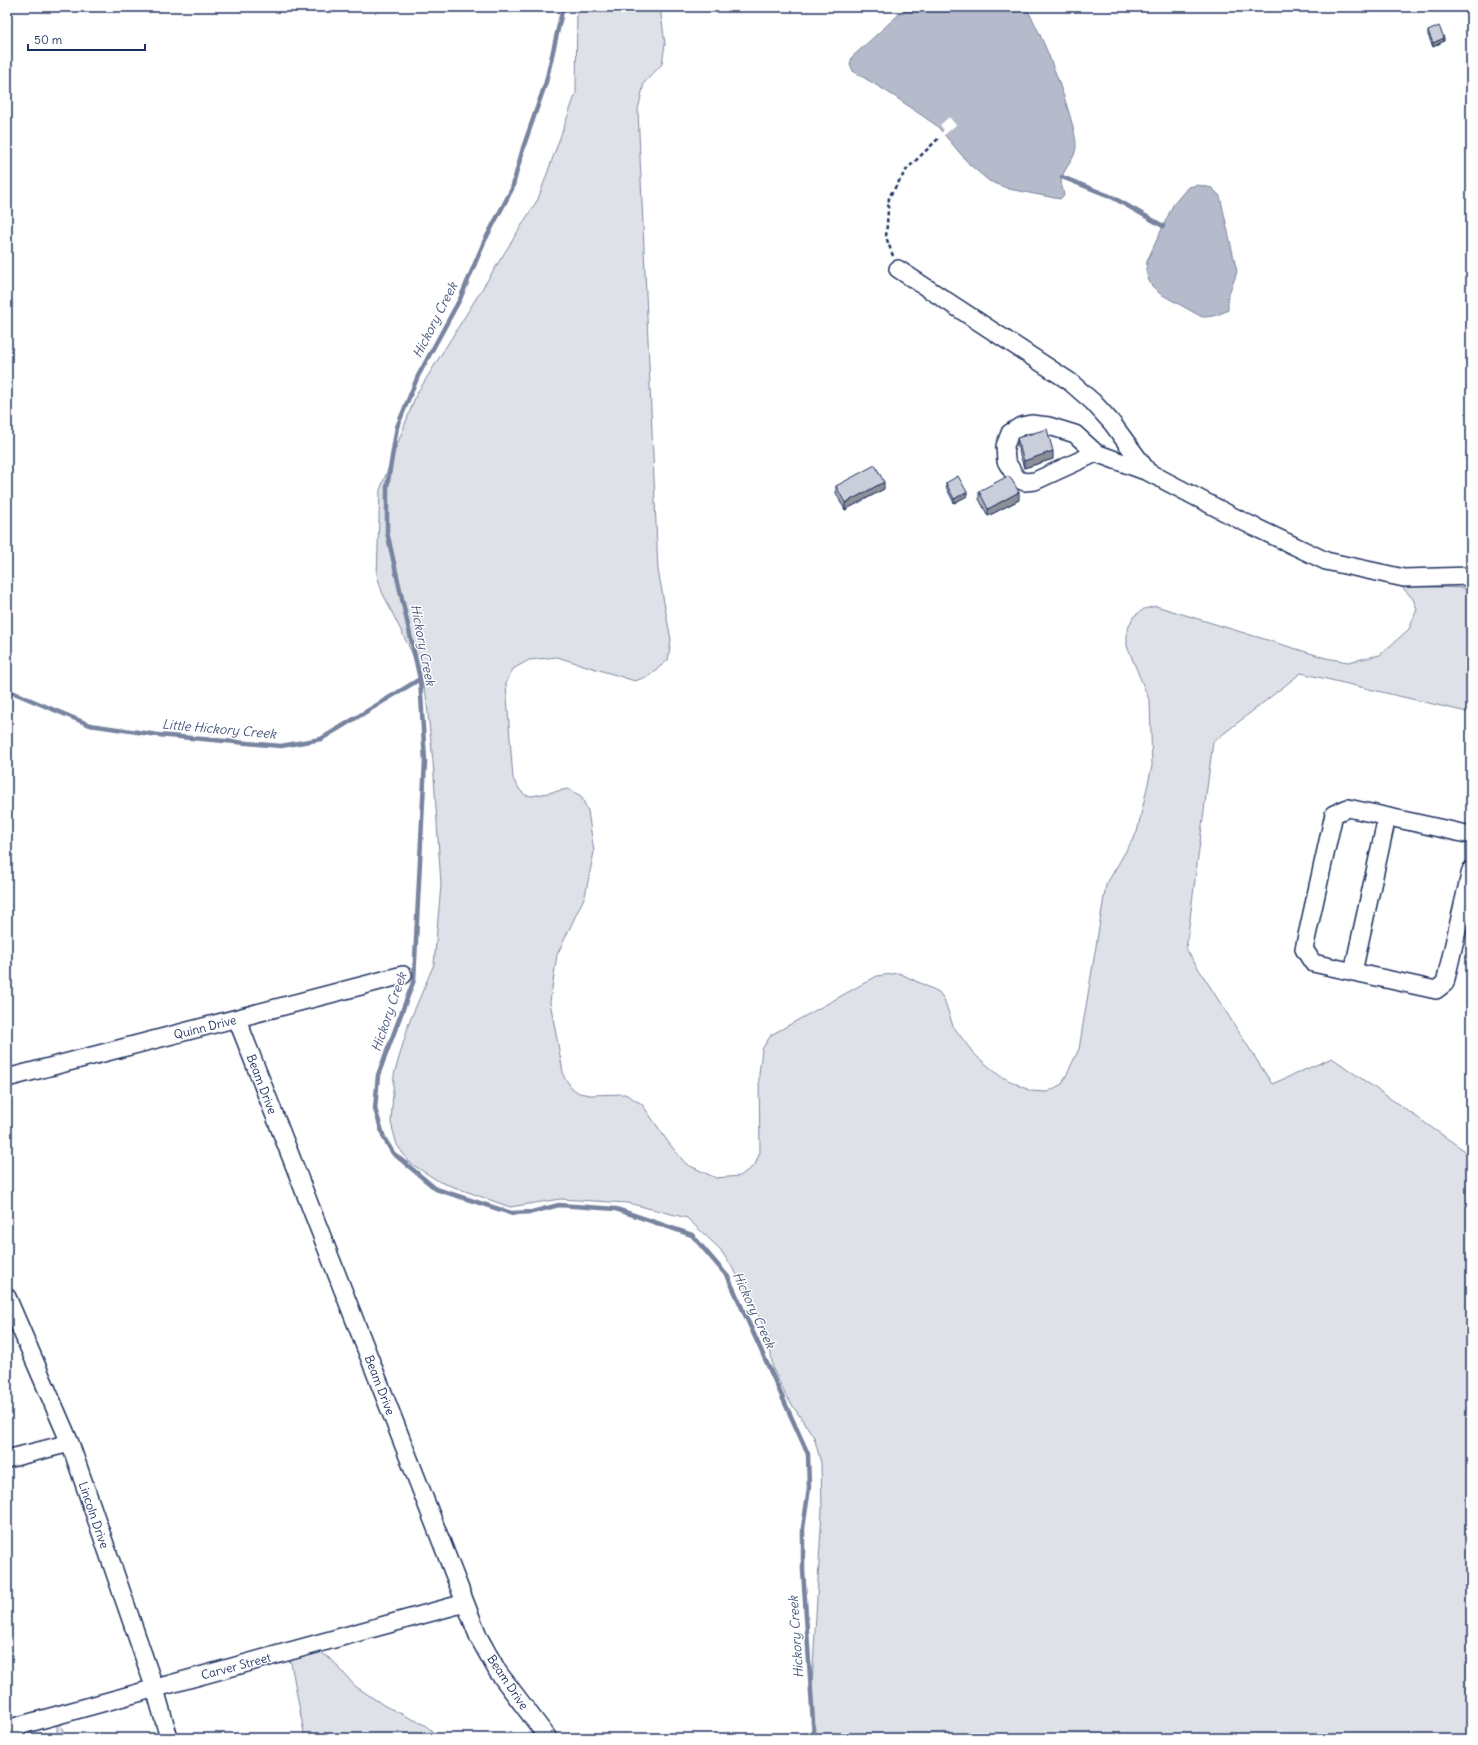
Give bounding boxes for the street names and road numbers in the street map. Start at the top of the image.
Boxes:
street label: Quinn Drive [172,1012,238,1042]
street label: Beam Drive [244,1052,280,1116]
street label: Beam Drive [362,1353,398,1417]
street label: Lincoln Drive [76,1480,112,1550]
street label: Carver Street [199,1649,273,1683]
street label: Beam Drive [484,1652,532,1712]

